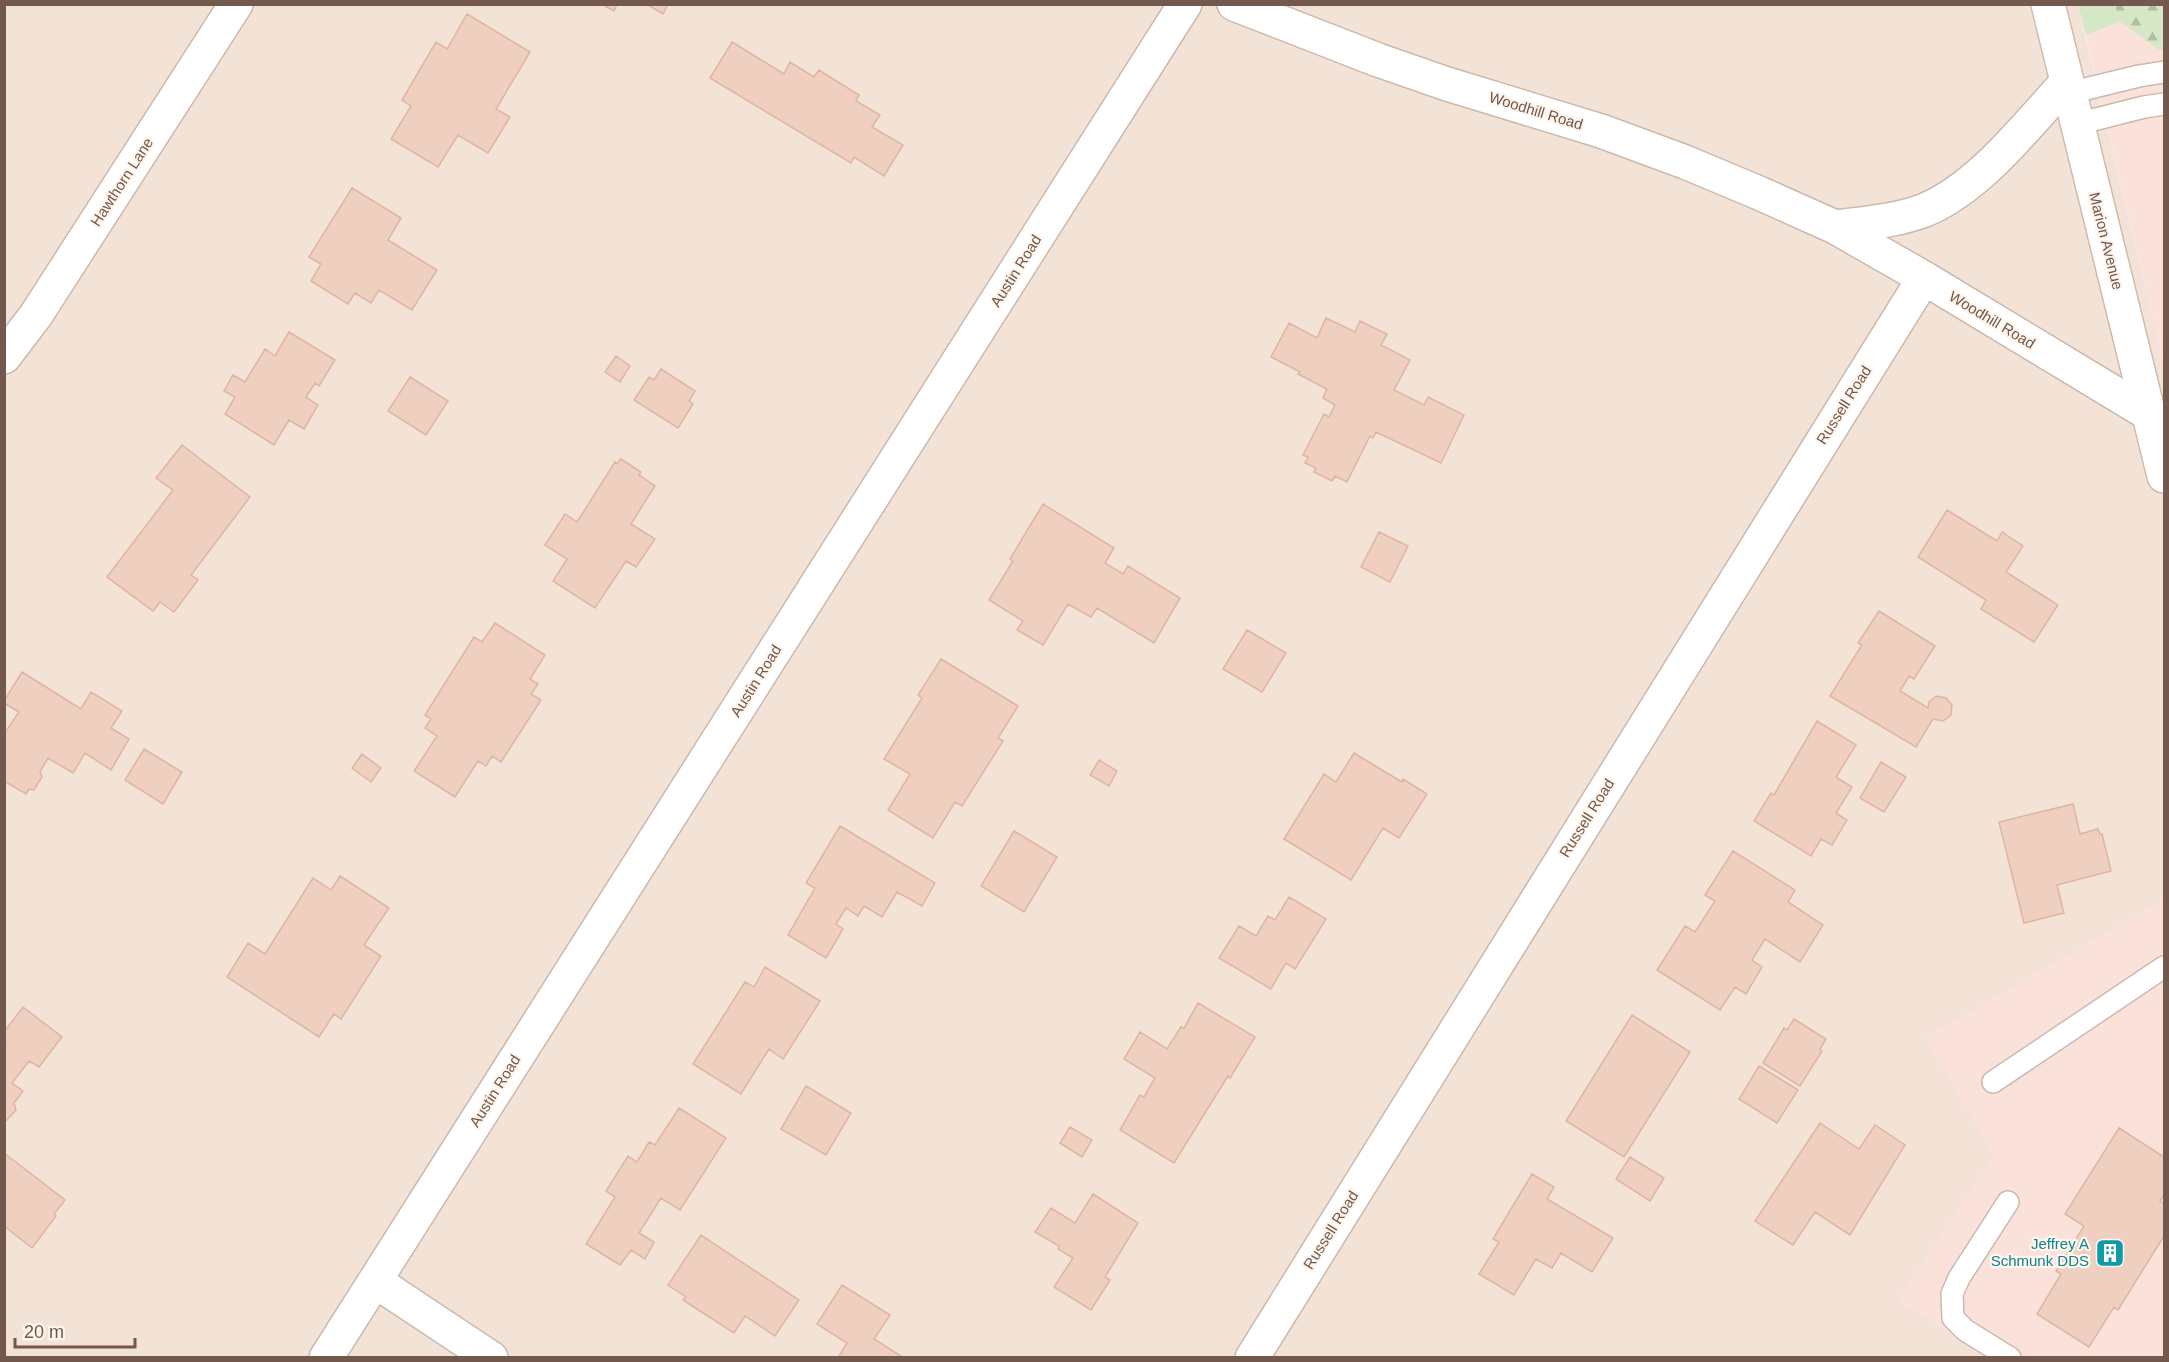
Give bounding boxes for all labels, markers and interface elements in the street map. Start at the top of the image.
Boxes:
street label: Woodhill Road [1487,88,1585,133]
street label: Hawthorn Lane [87,134,156,229]
street label: Marion Avenue [2086,190,2127,291]
street label: Austin Road [987,232,1044,310]
street label: Woodhill Road [1946,287,2038,352]
street label: Russell Road [1813,362,1874,447]
street label: Austin Road [727,642,784,720]
street label: Russell Road [1556,775,1617,860]
street label: Austin Road [466,1052,523,1130]
street label: Russell Road [1300,1187,1361,1272]
place label: Jeffrey A Schmunk DDS [1991,1235,2089,1269]
building icon: Jeffrey A Schmunk DDS [2094,1237,2126,1269]
scale bar [15,1311,135,1349]
text: 20 m [24,1322,64,1342]

